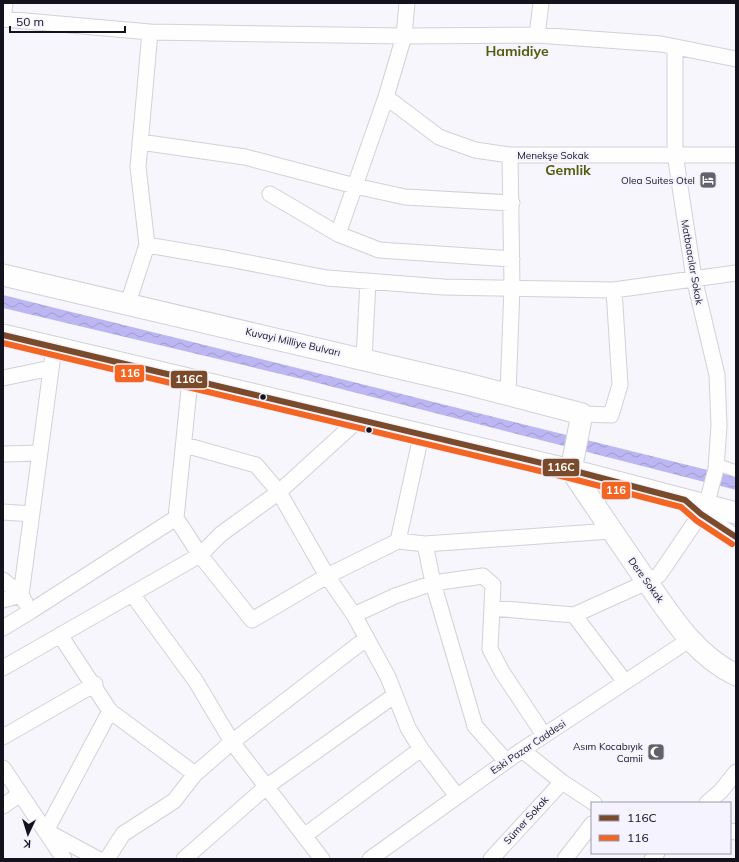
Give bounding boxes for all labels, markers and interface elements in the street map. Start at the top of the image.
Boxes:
scale bar [10,8,125,34]
text: 50 m [16,14,44,29]
district label: Hamidiye [485,42,549,60]
street label: Menekşe Sokak [517,149,590,162]
district label: Gemlik [545,161,591,179]
hotel icon: Olea Suites Otel [698,170,718,190]
place label: Olea Suites Otel [621,174,695,187]
street label: Matbaacılar Sokak [678,218,706,306]
street label: Kuvayi Milliye Bulvarı [244,325,342,359]
line badge: 116 [114,364,145,383]
text: 116 [120,366,140,380]
line badge: 116C [170,370,208,389]
text: 116C [175,372,203,386]
unlabelled marker [258,392,268,402]
unlabelled marker [364,425,374,435]
line badge: 116C [542,458,580,477]
text: 116C [547,460,575,474]
line badge: 116 [601,481,631,500]
text: 116 [606,483,626,497]
street label: Dere Sokak [625,555,667,606]
street label: Eski Pazar Caddesi [488,717,568,777]
place label: Asım Kocabıyık Camii [573,740,644,765]
mosque icon: Asım Kocabıyık Camii [646,742,666,762]
street label: Sümer Sokak [501,792,552,847]
legend [591,802,731,854]
text: 116C [627,810,657,825]
north arrow [8,814,48,854]
text: 116 [627,830,649,845]
text: K [22,837,31,851]

